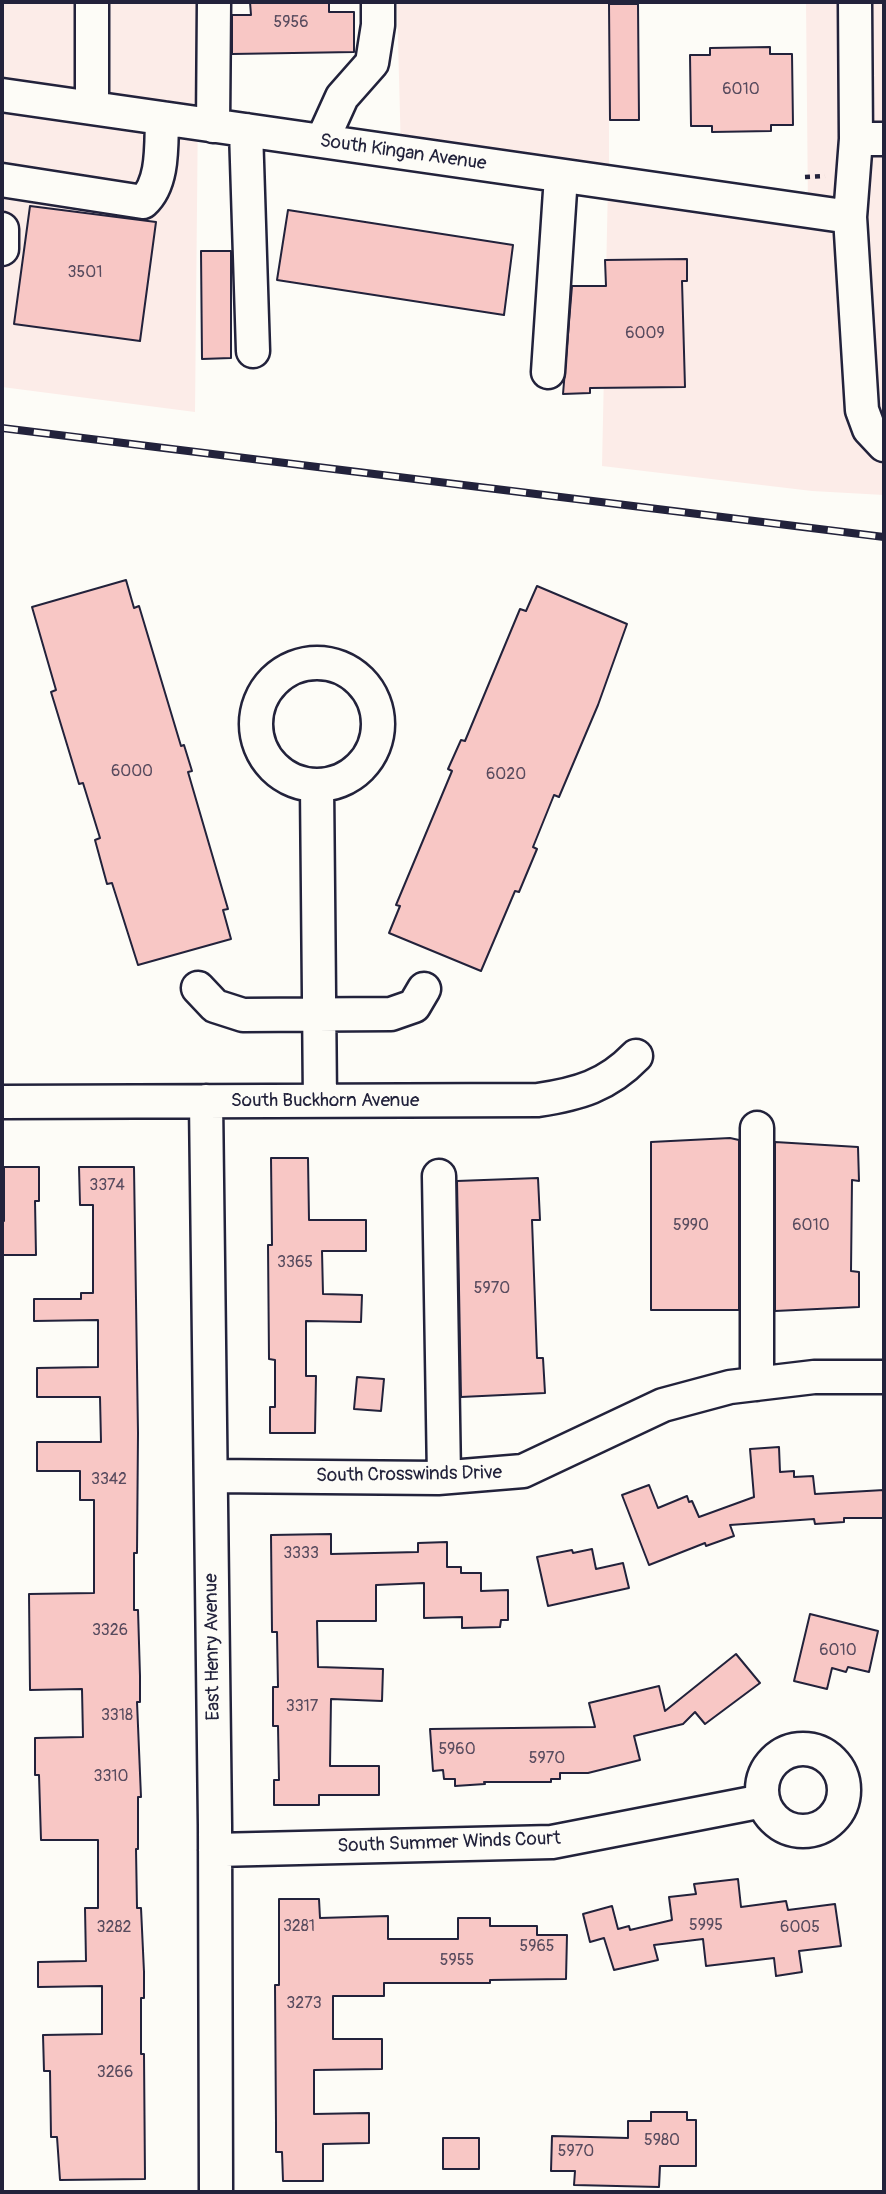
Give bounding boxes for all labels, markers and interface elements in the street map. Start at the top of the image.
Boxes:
house number: 5956 [274,13,308,33]
house number: 6010 [722,80,760,100]
street label: South Kingan Avenue [318,130,488,176]
house number: 3501 [68,263,102,283]
house number: 6009 [625,324,665,344]
house number: 6000 [111,762,153,782]
house number: 6020 [486,765,526,785]
street label: South Buckhorn Avenue [231,1090,419,1112]
house number: 3374 [89,1176,125,1196]
house number: 5990 [673,1216,709,1236]
house number: 6010 [792,1216,830,1236]
house number: 3365 [277,1253,313,1273]
house number: 5970 [474,1279,510,1299]
street label: South Crosswinds Drive [316,1462,502,1488]
house number: 3342 [91,1470,127,1490]
house number: 3333 [283,1544,319,1564]
street label: East Henry Avenue [200,1573,226,1721]
house number: 3326 [92,1621,128,1641]
house number: 6010 [819,1641,857,1661]
house number: 3317 [286,1697,318,1717]
house number: 3318 [101,1706,133,1726]
house number: 5960 [438,1740,476,1760]
house number: 5970 [529,1749,565,1769]
house number: 3310 [93,1767,129,1787]
street label: South Summer Winds Court [337,1828,561,1858]
house number: 5995 [689,1916,723,1936]
house number: 3281 [283,1917,315,1937]
house number: 3282 [97,1918,131,1938]
house number: 6005 [780,1918,820,1938]
house number: 5965 [520,1937,554,1957]
house number: 5955 [440,1951,474,1971]
house number: 3273 [286,1994,322,2014]
house number: 3266 [97,2063,133,2083]
house number: 5980 [644,2131,680,2151]
house number: 5970 [558,2142,594,2162]

